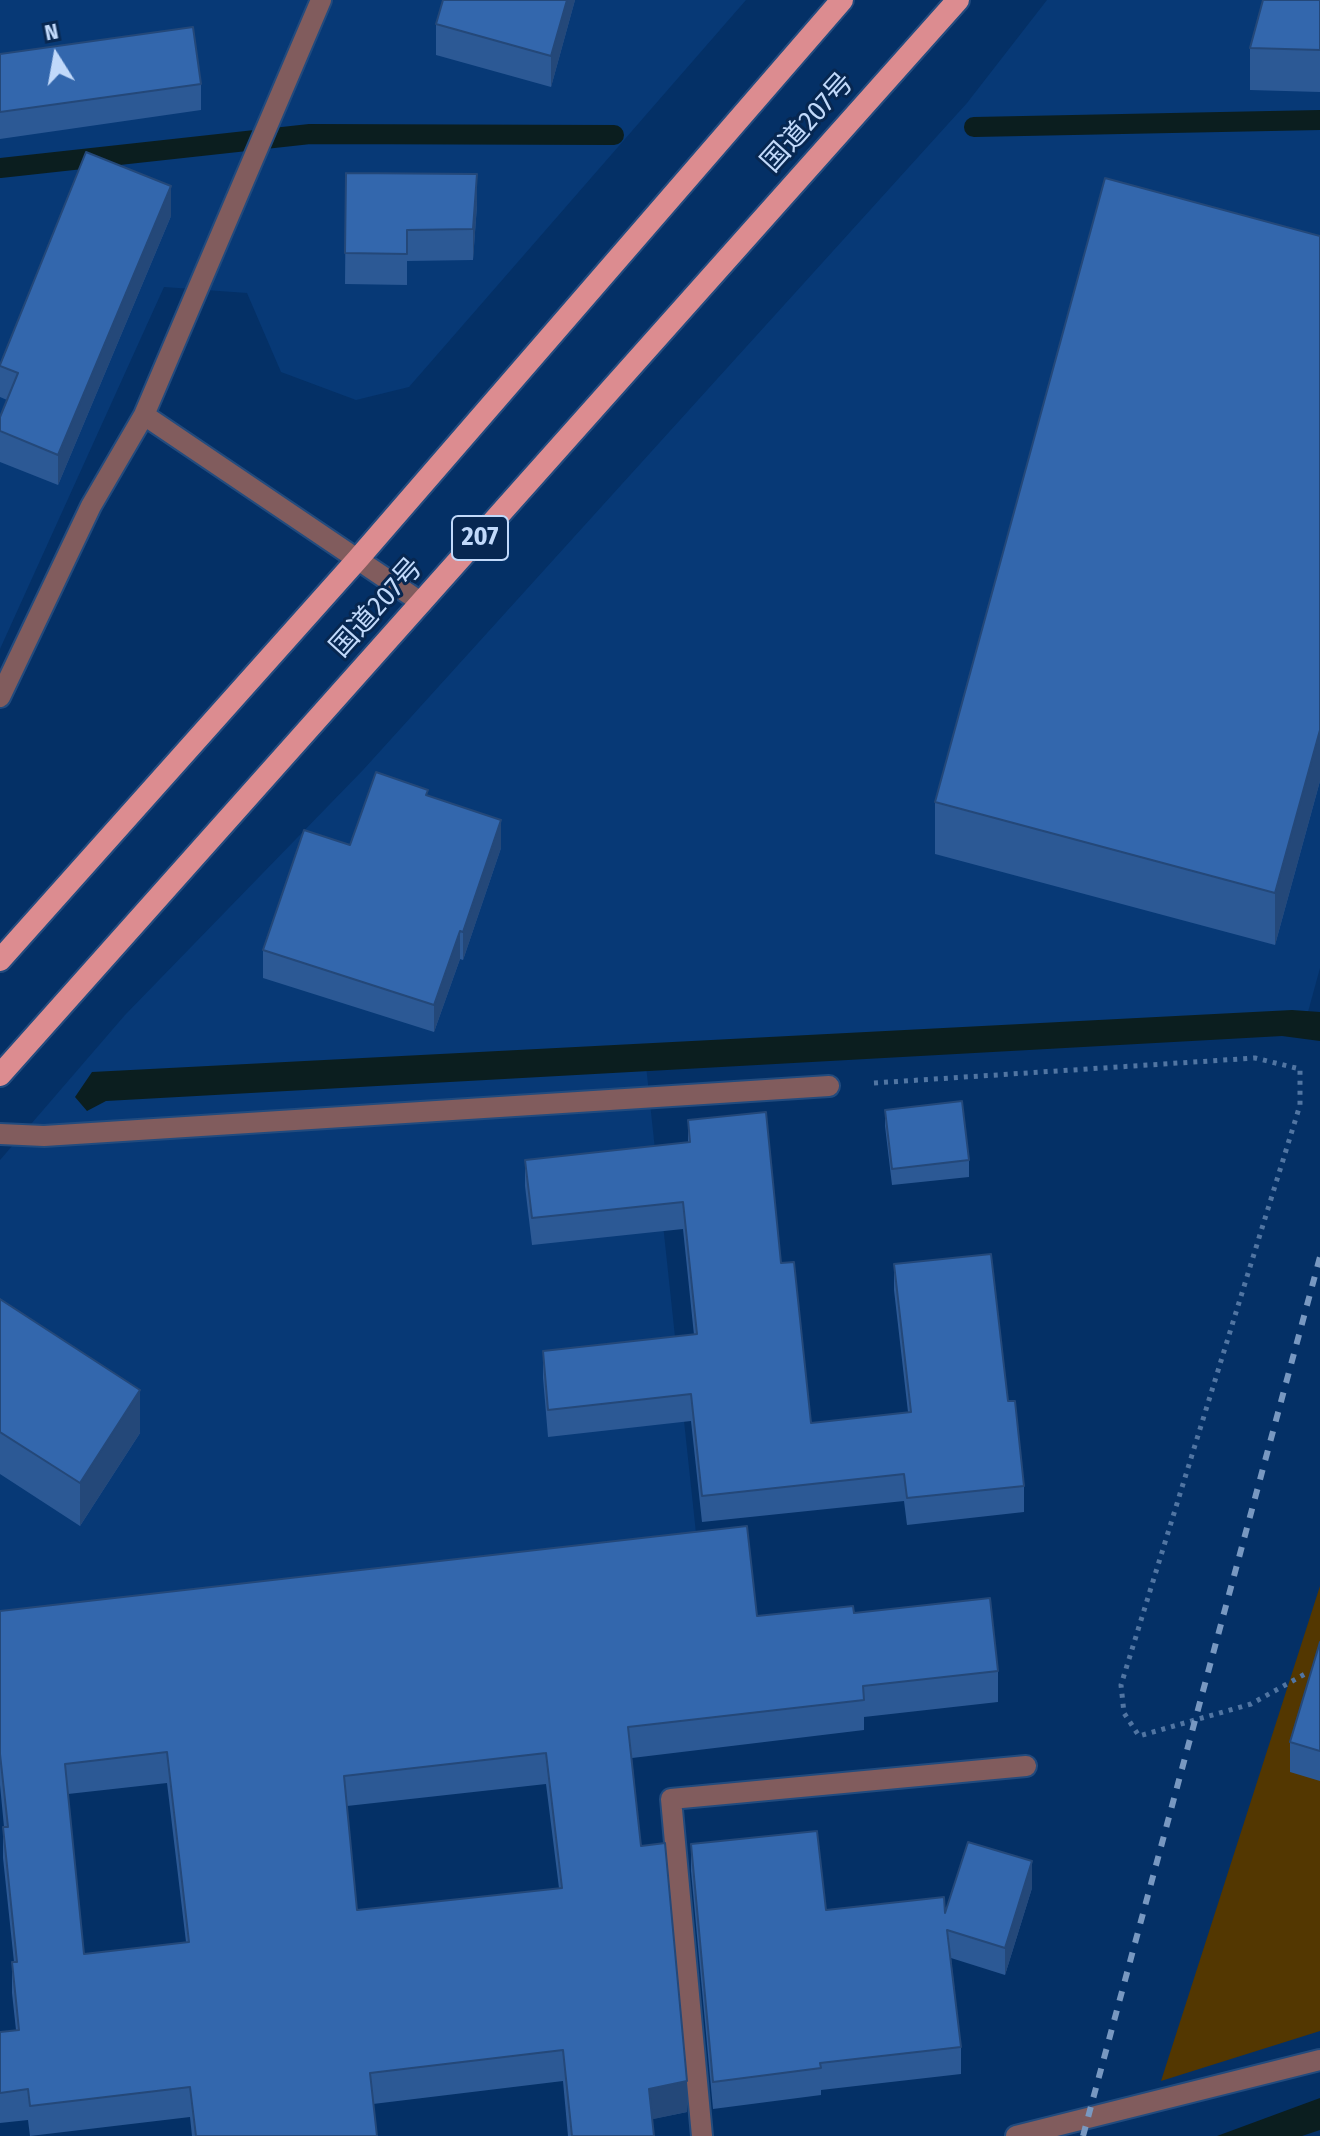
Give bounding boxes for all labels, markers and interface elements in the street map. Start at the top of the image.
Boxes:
north arrow [16,16,96,96]
text: N [42,17,60,46]
street label: 国道207号 [755,67,861,179]
road number: 207 [452,516,508,560]
street label: 国道207号 [324,552,430,664]

